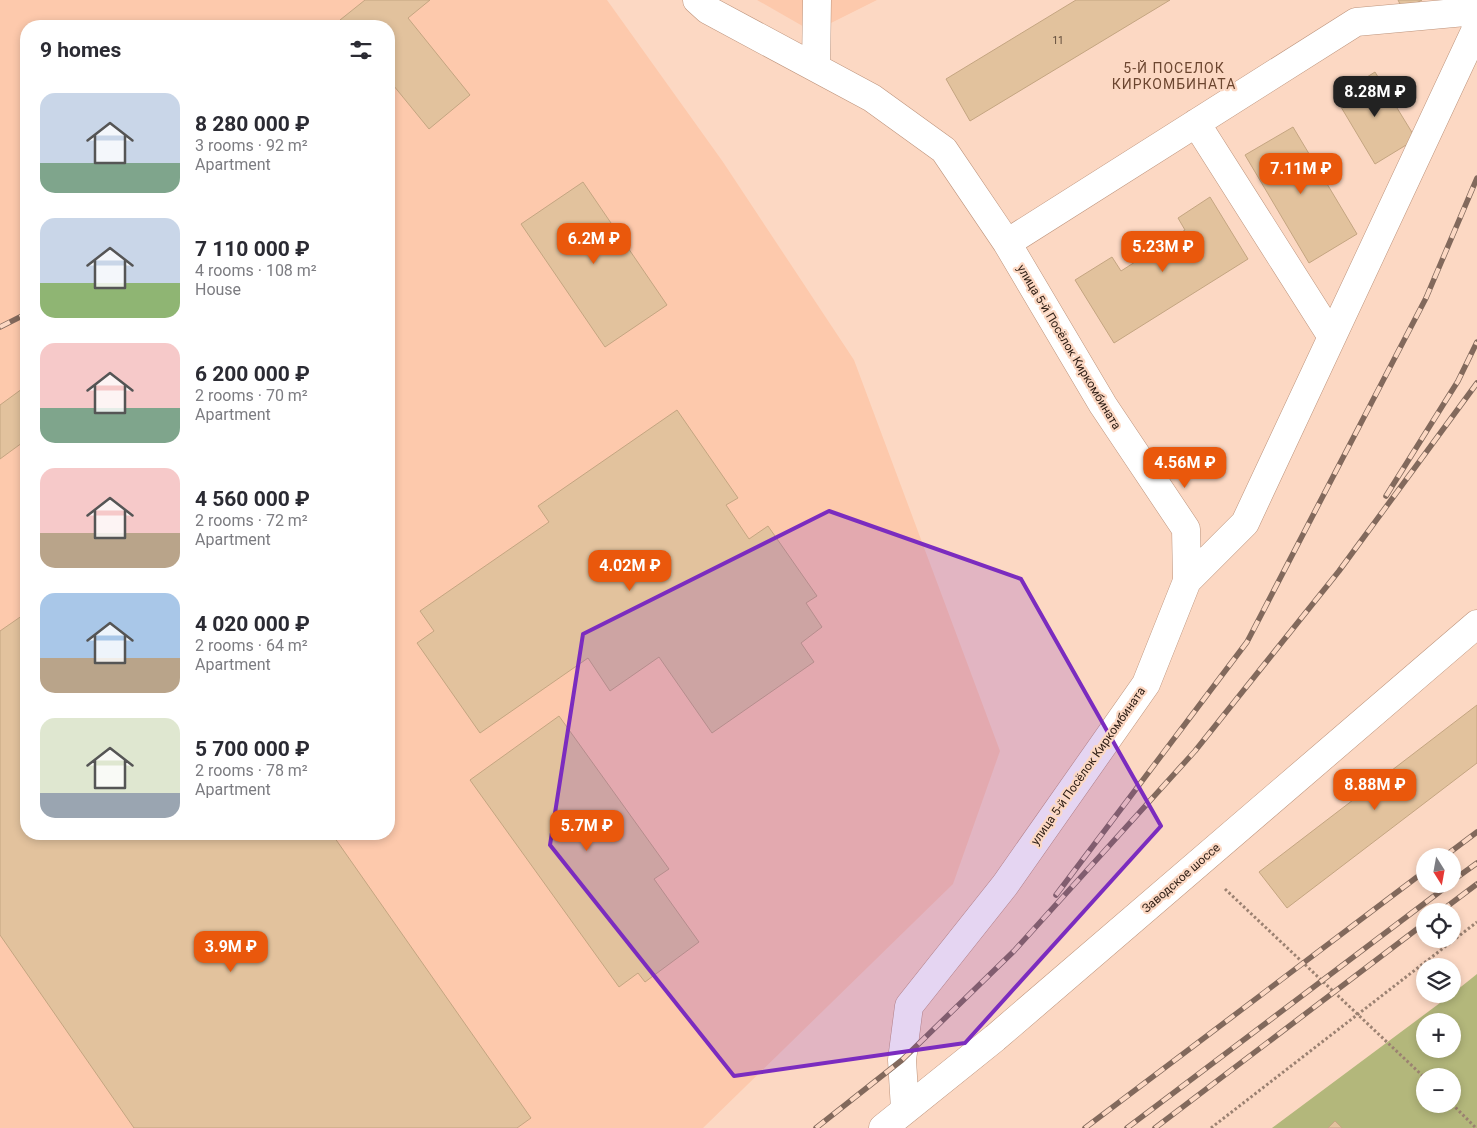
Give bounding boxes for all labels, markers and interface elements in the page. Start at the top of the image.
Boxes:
house number: 11 [1052,35,1064,46]
icon: filters [347,36,375,64]
text: 9 homes [40,38,121,62]
district label: 5-Й ПОСЕЛОК КИРКОМБИНАТА [1112,60,1236,92]
pin: 8.28M ₽ [1329,76,1421,118]
text: 8.28M ₽ [1344,82,1406,101]
text: 8 280 000 ₽ [195,112,310,136]
icon: home [80,113,140,173]
text: 3 rooms · 92 m² [195,136,308,155]
pin: 7.11M ₽ [1255,152,1347,195]
text: Apartment [195,155,271,174]
text: 7.11M ₽ [1270,159,1332,178]
pin: 6.2M ₽ [553,222,635,265]
text: 6.2M ₽ [568,229,620,248]
pin: 5.23M ₽ [1117,230,1209,273]
text: 7 110 000 ₽ [195,237,310,261]
text: 5.23M ₽ [1132,237,1194,256]
icon: home [80,238,140,298]
text: 4 rooms · 108 m² [195,261,317,280]
street label: улица 5-й Посёлок Киркомбината [1014,262,1124,432]
text: House [195,280,241,299]
text: 6 200 000 ₽ [195,362,310,386]
icon: home [80,363,140,423]
text: 2 rooms · 70 m² [195,386,308,405]
text: Apartment [195,405,271,424]
pin: 4.56M ₽ [1139,446,1231,489]
text: 4.56M ₽ [1154,453,1216,472]
text: 4 560 000 ₽ [195,487,310,511]
icon: home [80,488,140,548]
text: 2 rooms · 72 m² [195,511,308,530]
text: Apartment [195,530,271,549]
pin: 4.02M ₽ [584,550,676,592]
text: 4.02M ₽ [599,556,661,575]
text: 4 020 000 ₽ [195,612,310,636]
icon: home [80,613,140,673]
text: 2 rooms · 64 m² [195,636,308,655]
text: Apartment [195,655,271,674]
street label: улица 5-й Посёлок Киркомбината [1028,684,1148,848]
text: 5 700 000 ₽ [195,737,310,761]
icon: home [80,738,140,798]
text: 2 rooms · 78 m² [195,761,308,780]
pin: 8.88M ₽ [1329,768,1421,811]
text: 8.88M ₽ [1344,775,1406,794]
text: Apartment [195,780,271,799]
pin: 5.7M ₽ [546,810,628,852]
text: 5.7M ₽ [561,816,613,835]
street label: Заводское шоссе [1139,840,1223,916]
north arrow [1416,848,1461,892]
map controls [1416,848,1461,1113]
button: locate [1416,903,1461,948]
pin: 3.9M ₽ [190,930,272,973]
text: 3.9M ₽ [205,937,257,956]
button: layers [1416,958,1461,1003]
button: + [1416,1013,1461,1058]
button: − [1416,1068,1461,1113]

